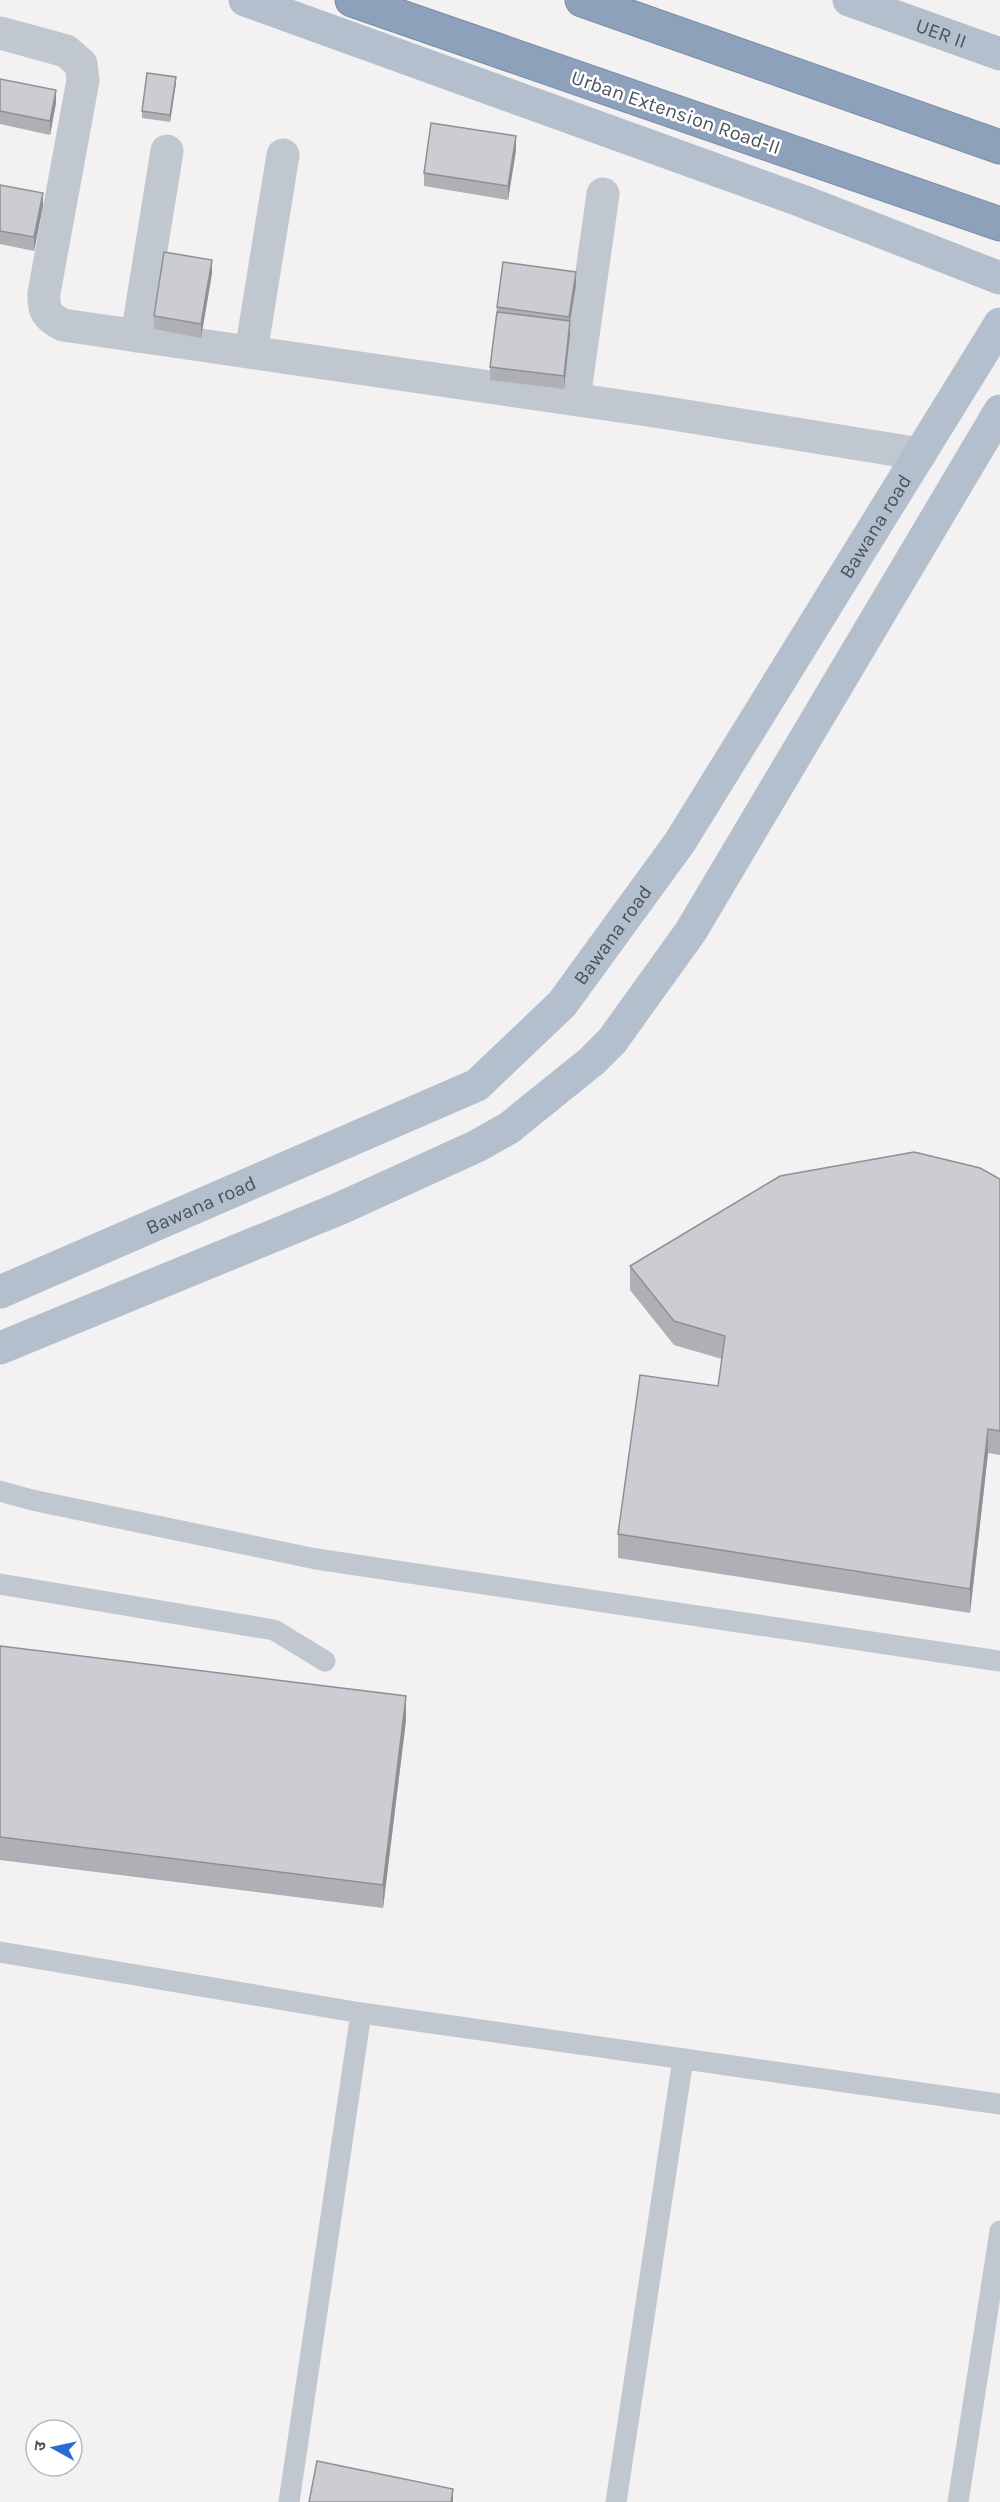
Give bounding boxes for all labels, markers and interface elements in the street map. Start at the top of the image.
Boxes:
street label: UER II [913,14,970,53]
street label: Urban Extension Road-II [568,66,783,159]
street label: Bawana road [835,470,916,583]
street label: Bawana road [569,881,657,990]
street label: Bawana road [142,1171,260,1239]
north arrow [24,2418,84,2478]
text: उ [30,2439,50,2452]

